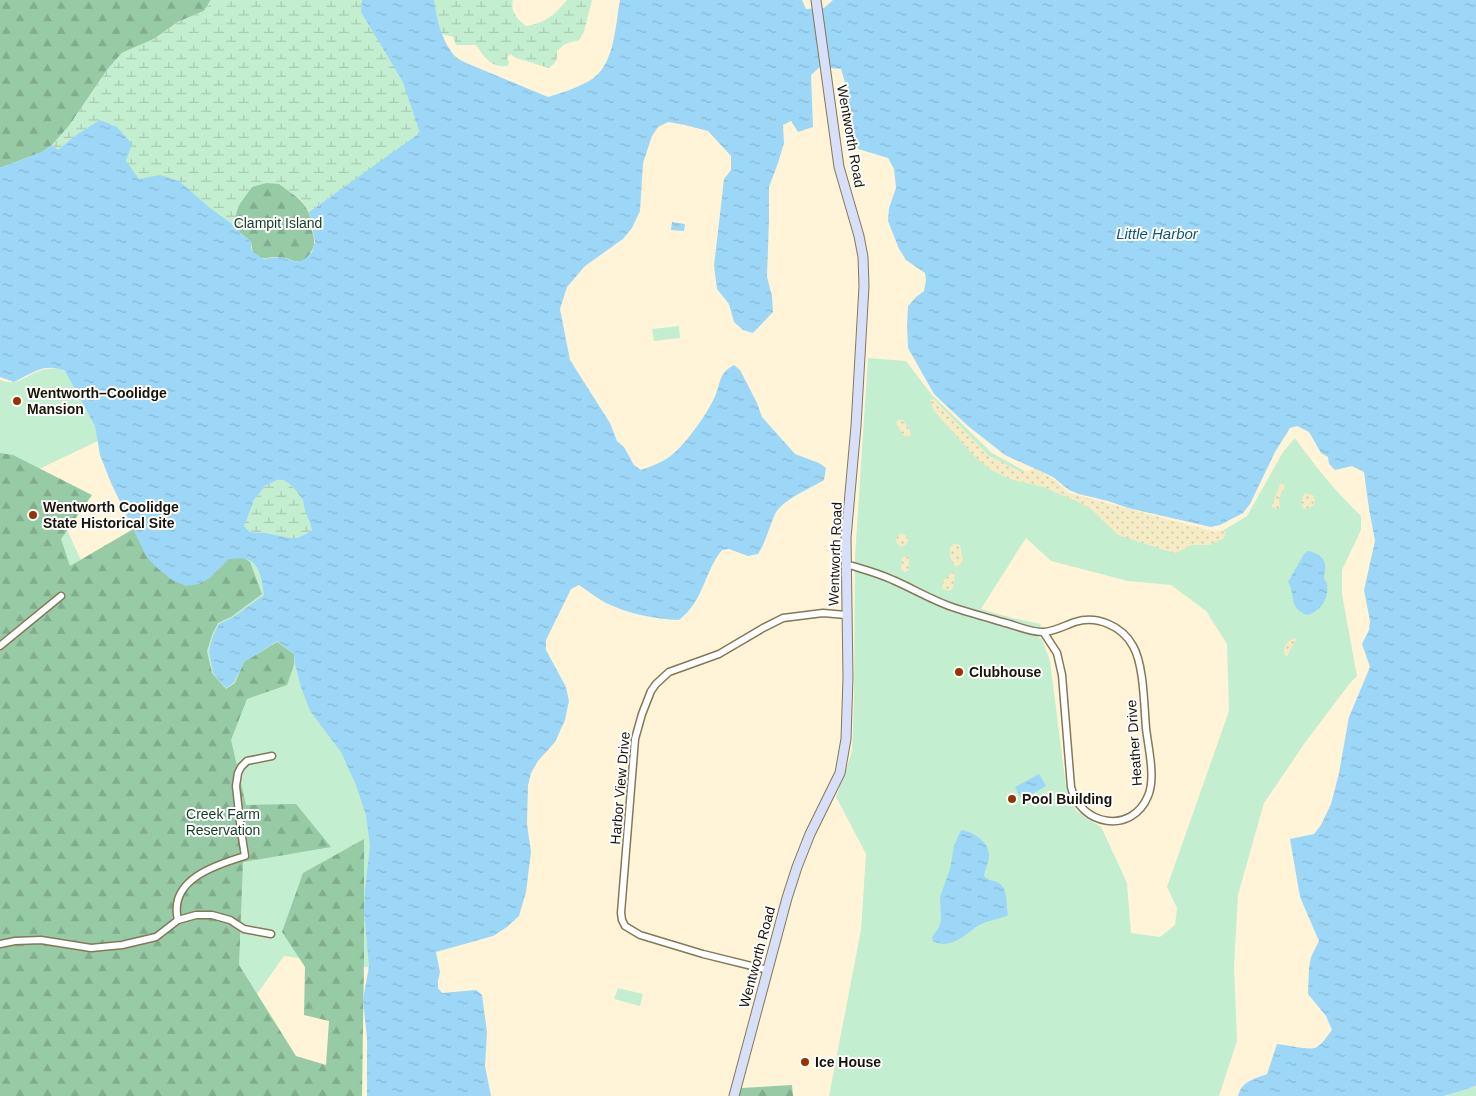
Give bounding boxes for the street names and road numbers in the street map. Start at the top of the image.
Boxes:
street label: Wentworth Road [834,83,868,189]
street label: Wentworth Road [825,502,845,606]
street label: Heather Drive [1123,699,1145,787]
street label: Harbor View Drive [607,731,633,845]
street label: Wentworth Road [736,905,778,1009]

